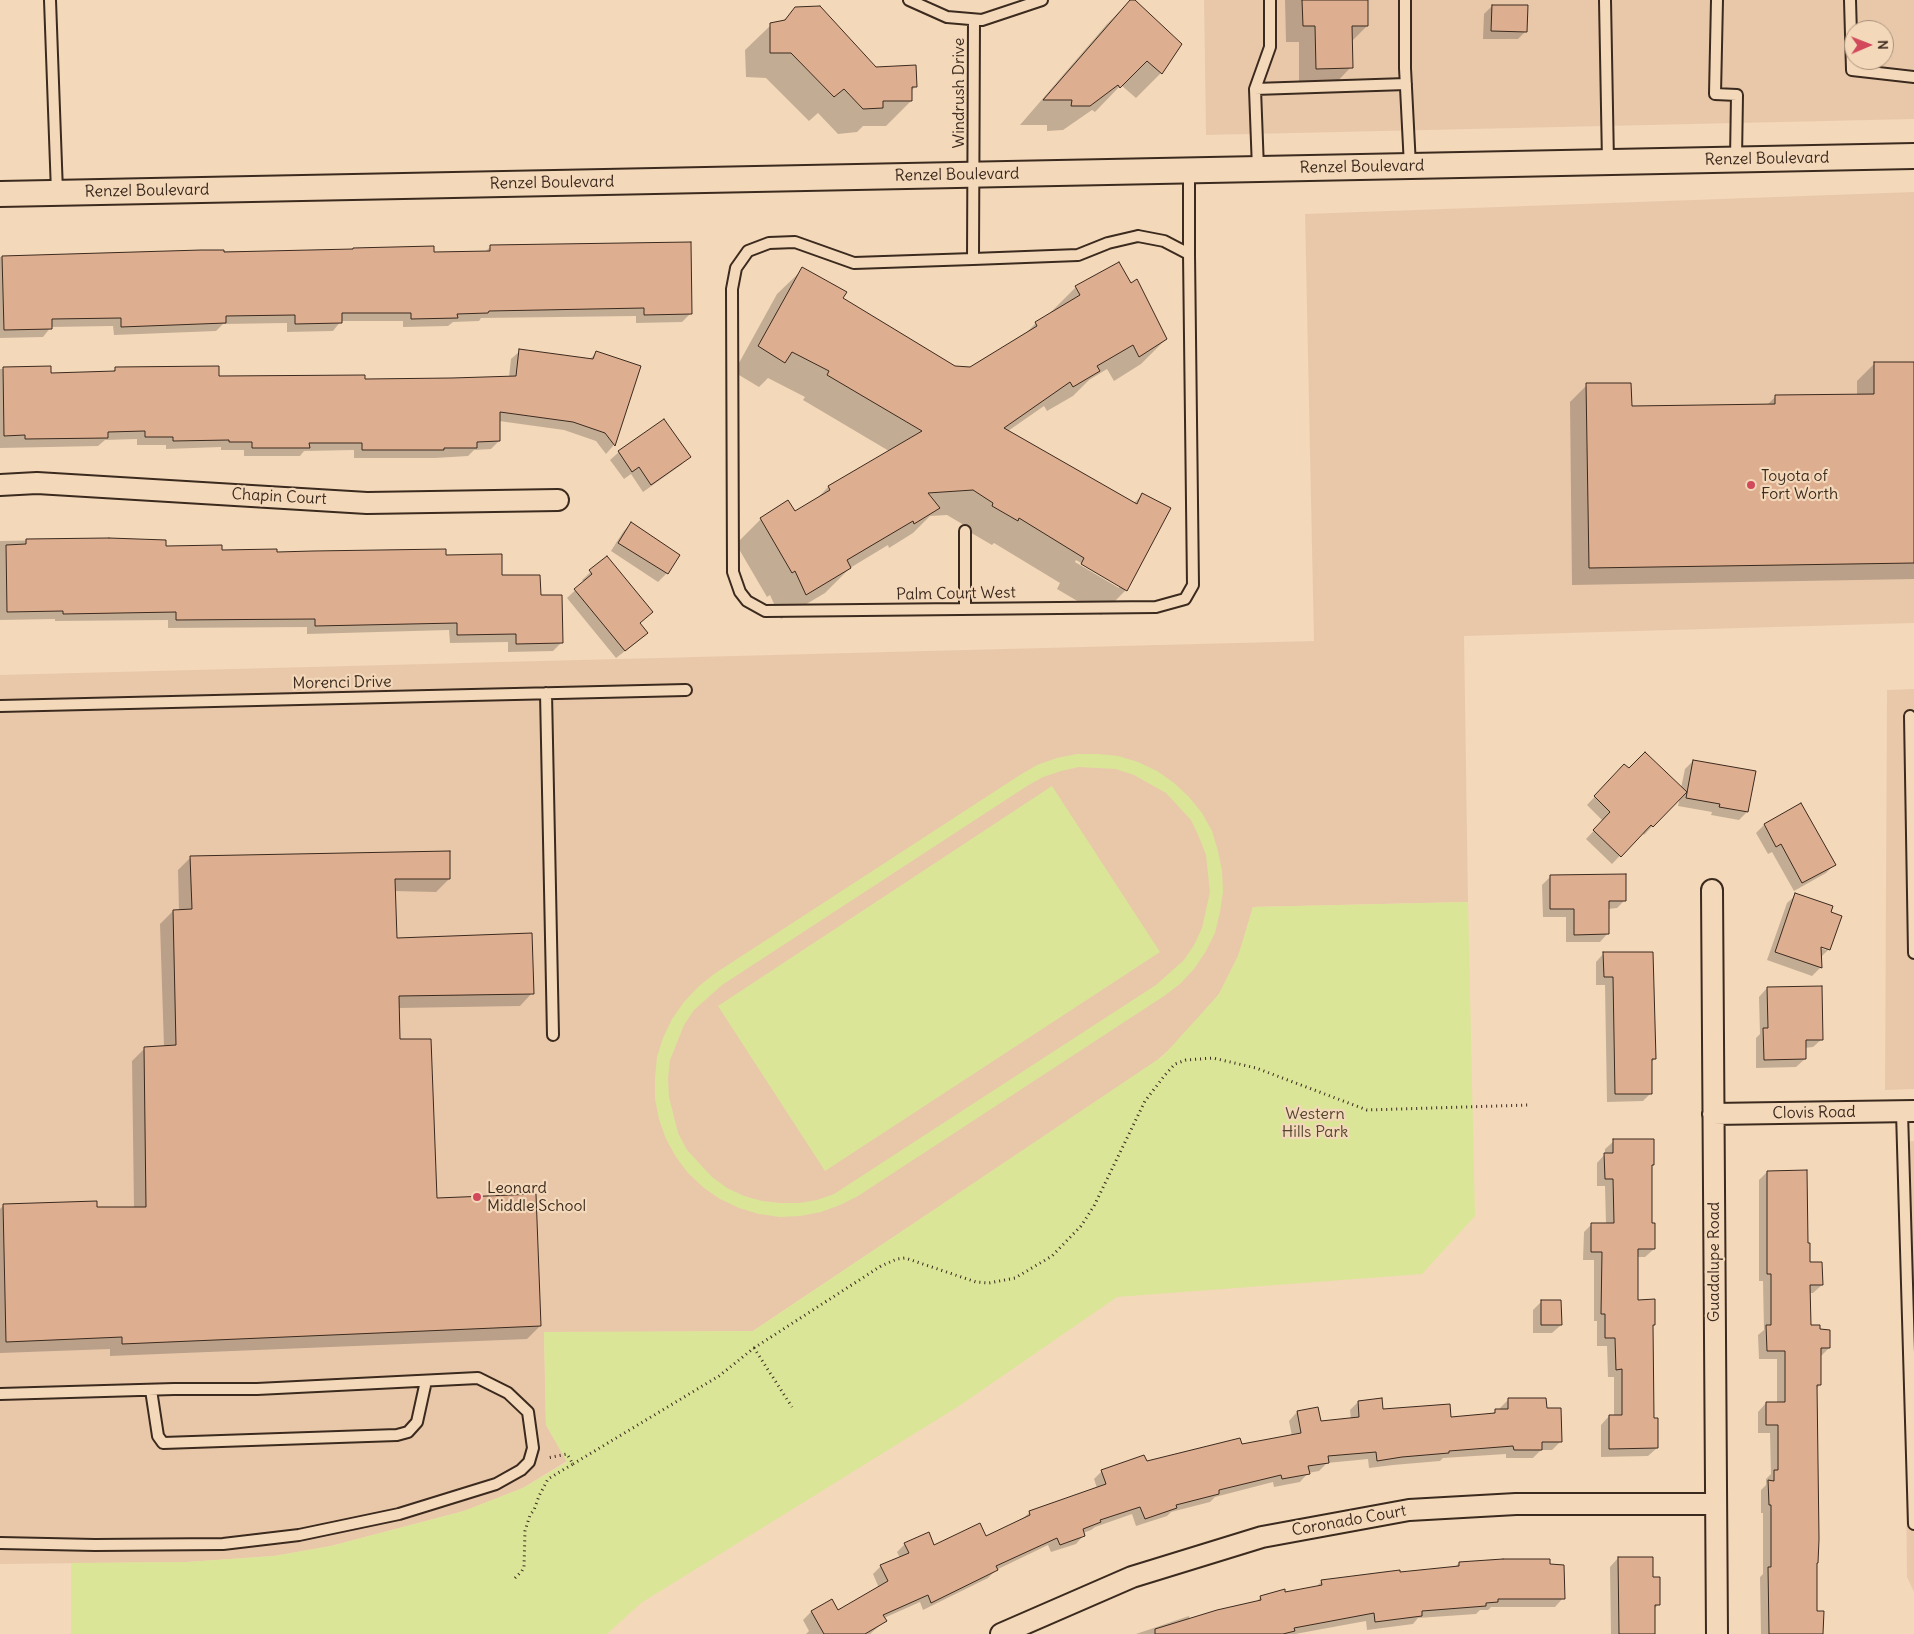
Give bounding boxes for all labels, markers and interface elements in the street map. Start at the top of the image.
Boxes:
north arrow [1844,20,1894,70]
street label: Windrush Drive [949,38,969,148]
text: N [1874,40,1892,50]
street label: Renzel Boulevard [1704,148,1830,170]
street label: Renzel Boulevard [1299,156,1425,178]
street label: Renzel Boulevard [894,164,1020,186]
street label: Renzel Boulevard [489,172,615,194]
street label: Renzel Boulevard [84,180,210,202]
place label: Toyota of Fort Worth [1761,466,1838,504]
marker: Toyota of Fort Worth [1745,479,1757,491]
street label: Chapin Court [231,485,327,509]
street label: Palm Court West [896,583,1016,605]
street label: Morenci Drive [292,673,392,693]
street label: Clovis Road [1772,1103,1856,1123]
park label: Western Hills Park [1282,1104,1348,1142]
place label: Leonard Middle School [487,1178,586,1216]
marker: Leonard Middle School [471,1191,483,1203]
street label: Guadalupe Road [1704,1202,1724,1322]
street label: Coronado Court [1290,1501,1408,1541]

